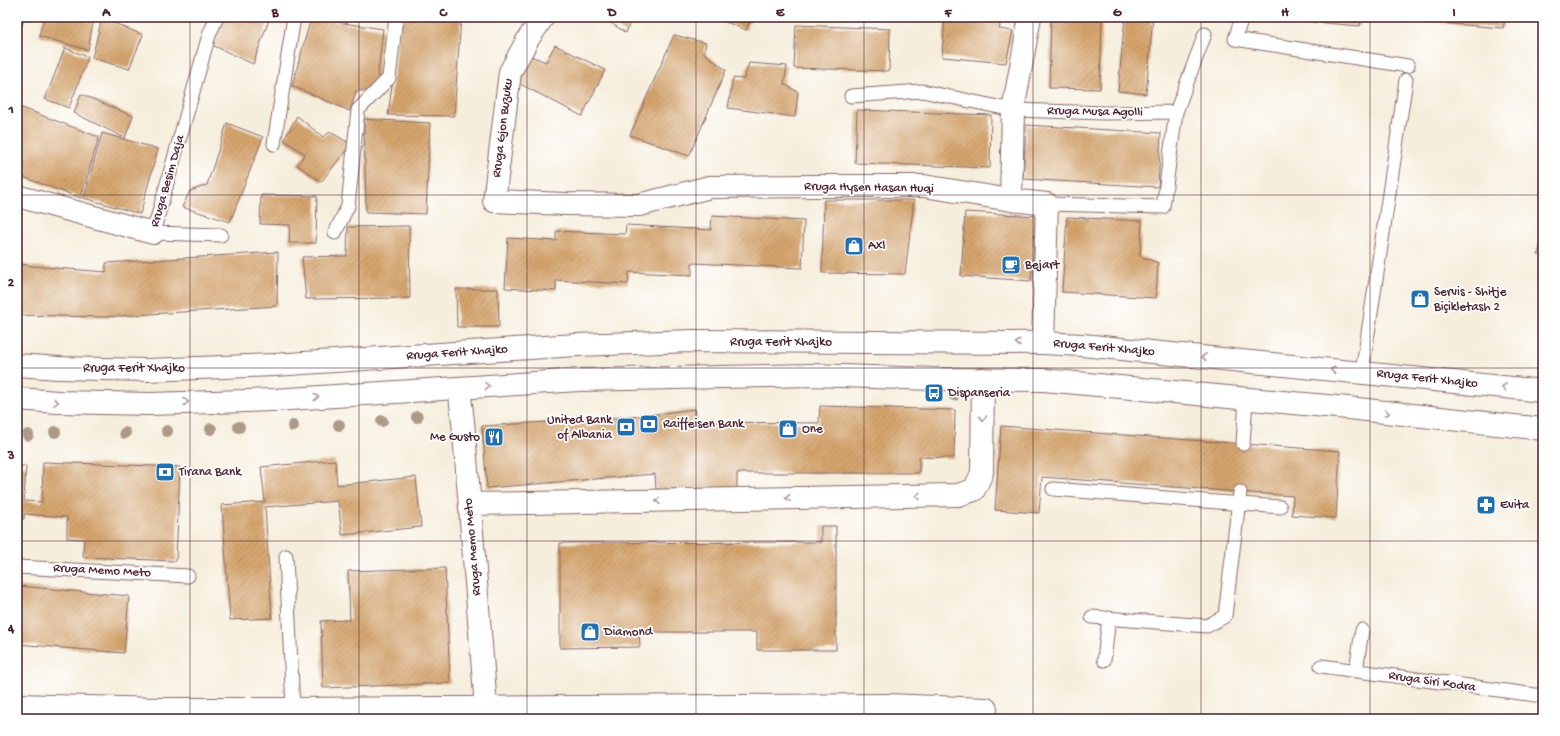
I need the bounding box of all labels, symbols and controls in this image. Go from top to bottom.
text: A [101,6,111,21]
text: B [271,6,280,21]
text: C [438,6,448,21]
text: D [607,6,617,21]
text: E [776,6,785,21]
text: F [944,6,953,21]
text: G [1113,6,1122,21]
text: H [1281,6,1289,21]
text: I [1452,6,1456,21]
street label: Rruga Gjon Buzuku [489,78,517,178]
text: 1 [7,103,14,118]
street label: Rruga Musa Agolli [1047,104,1143,120]
street label: Rruga Besim Daja [148,132,189,229]
street label: Rruga Hysen Hasan Huqi [804,179,934,197]
shop icon: Axl [843,235,865,257]
place label: Axl [868,239,886,254]
cafe icon: Bejart [1000,254,1022,276]
place label: Bejart [1024,258,1061,273]
text: 2 [8,276,15,291]
place label: Servis - Shitje Biçikletash 2 [1433,285,1507,315]
shop icon: Servis - Shitje Biçikletash 2 [1409,288,1431,310]
street label: Rruga Ferit Xhajko [730,335,832,350]
street label: Rruga Ferit Xhajko [1053,336,1156,360]
one-way arrow [1015,339,1021,347]
street label: Rruga Ferit Xhajko [406,342,509,364]
one-way arrow [1201,353,1207,362]
street label: Rruga Ferit Xhajko [83,361,185,376]
one-way arrow [1330,366,1336,375]
street label: Rruga Ferit Xhajko [1376,366,1479,392]
one-way arrow [484,381,490,390]
bus stop icon: Dispanseria [923,382,945,404]
one-way arrow [1501,383,1507,392]
place label: Dispanseria [947,386,1011,401]
one-way arrow [313,392,319,401]
one-way arrow [53,397,59,406]
one-way arrow [183,398,189,407]
one-way arrow [1384,408,1390,417]
place label: United Bank of Albania [547,413,613,443]
bank icon: Raiffeisen Bank [638,413,660,435]
one-way arrow [979,415,987,421]
bank icon: United Bank of Albania [615,416,637,438]
place label: Raiffeisen Bank [663,417,745,432]
shop icon: One [777,418,799,440]
place label: One [802,422,823,437]
restaurant icon: Me Gusto [483,426,505,448]
place label: Me Gusto [430,430,480,445]
text: 3 [7,449,15,464]
bank icon: Tirana Bank [154,461,176,483]
place label: Tirana Bank [178,465,242,480]
one-way arrow [915,492,921,500]
one-way arrow [785,494,791,502]
pharmacy icon: Evita [1475,494,1497,516]
street label: Rruga Memo Meto [461,497,485,596]
one-way arrow [655,497,661,505]
place label: Evita [1500,498,1530,513]
street label: Rruga Memo Meto [53,561,151,581]
shop icon: Diamond [579,621,601,643]
text: 4 [7,622,15,637]
place label: Diamond [603,625,654,640]
street label: Rruga Siri Kodra [1387,668,1477,696]

